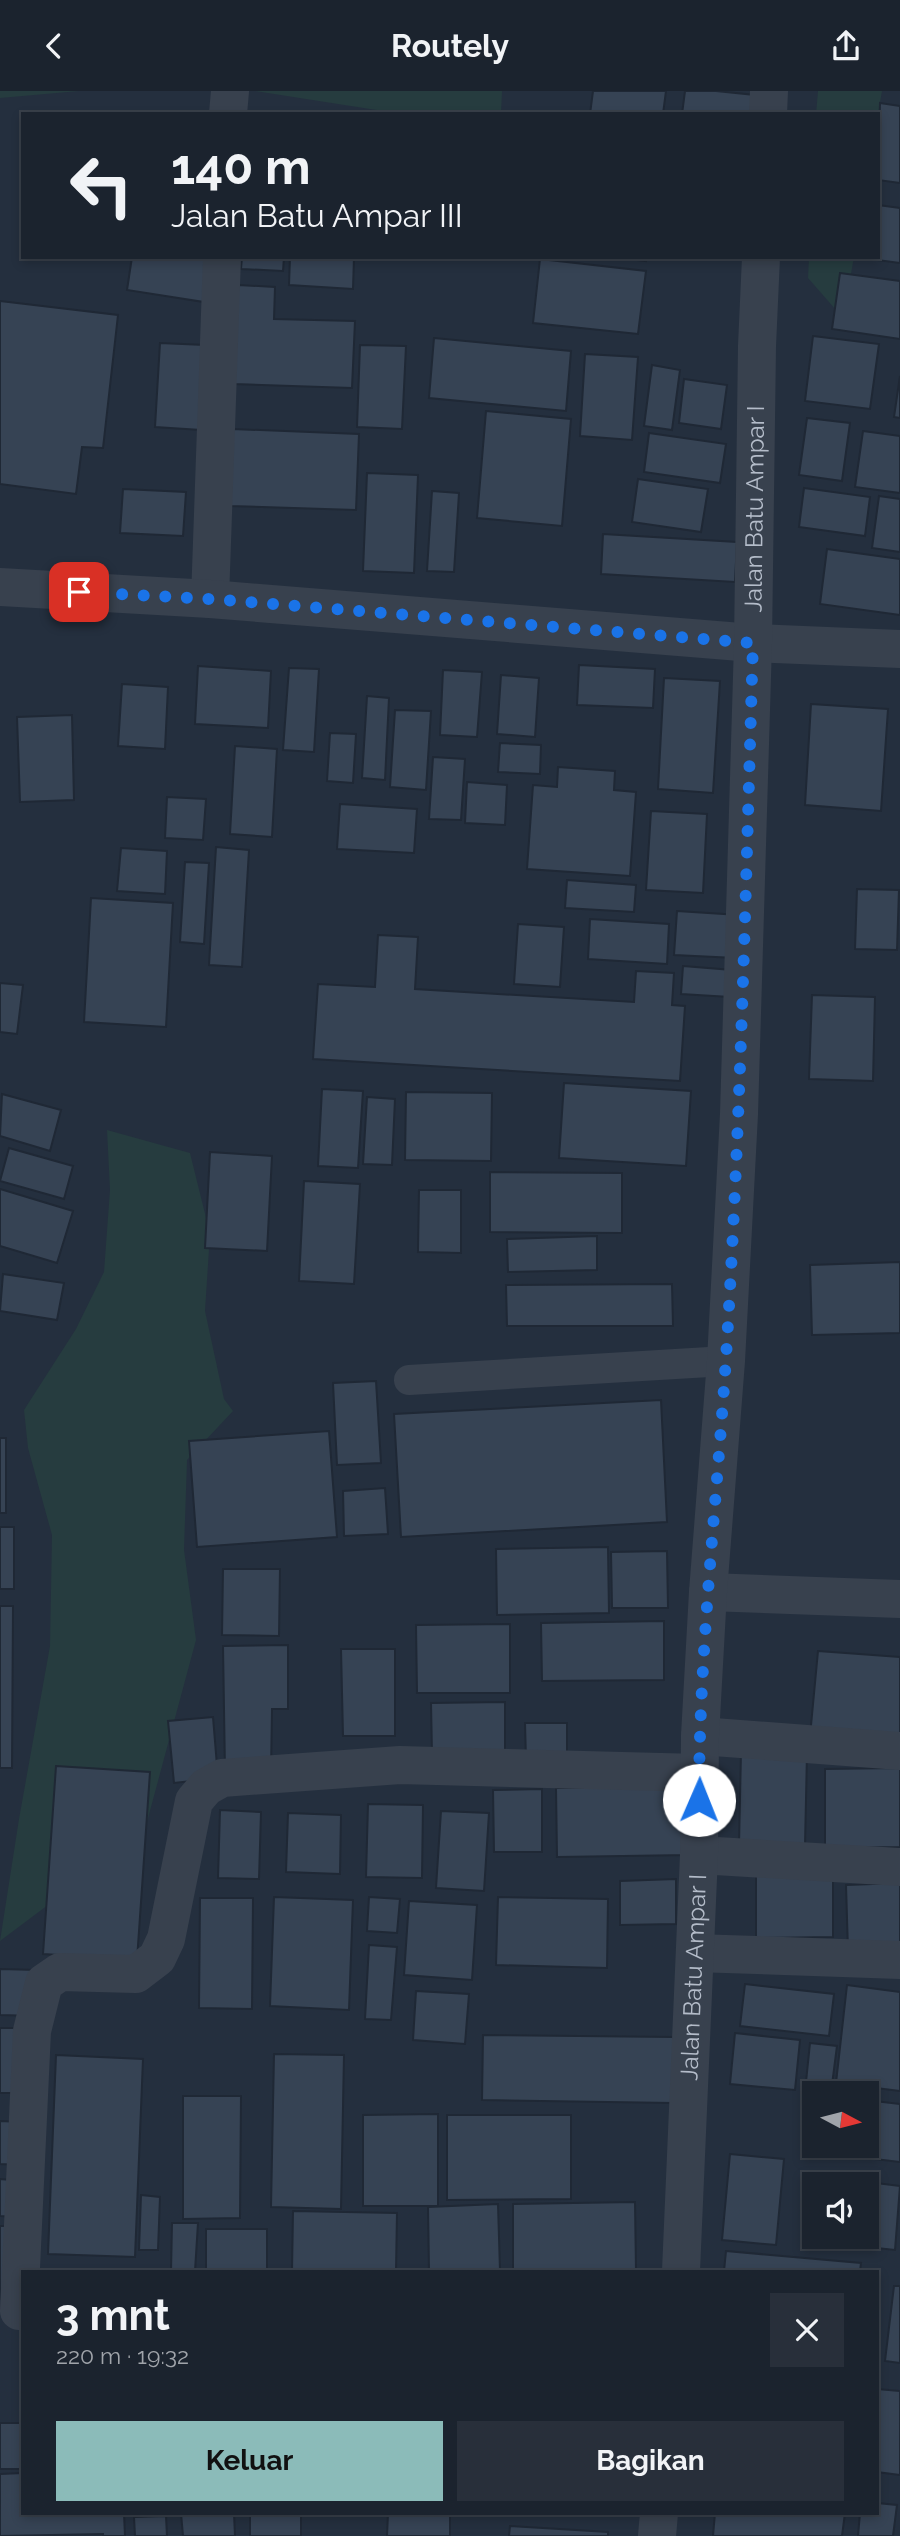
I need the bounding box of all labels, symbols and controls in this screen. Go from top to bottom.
icon: back [35,27,73,65]
text: Routely [391,27,509,64]
icon: share [827,27,865,65]
text: 140 m [171,138,311,195]
icon: left [56,140,147,231]
text: Jalan Batu Ampar III [171,197,463,234]
street label: Jalan Batu Ampar I [738,405,770,613]
pin [49,562,109,622]
icon: arrive [60,573,98,611]
position arrow [662,1763,736,1837]
street label: Jalan Batu Ampar I [674,1873,712,2081]
north arrow [802,2081,878,2158]
map controls [802,2081,879,2249]
button: sound [802,2172,879,2249]
text: 3 mnt [56,2291,170,2340]
button: close [770,2293,844,2367]
text: 220 m · 19:32 [56,2342,189,2369]
button: Keluar [56,2421,443,2501]
button: Bagikan [457,2421,844,2501]

